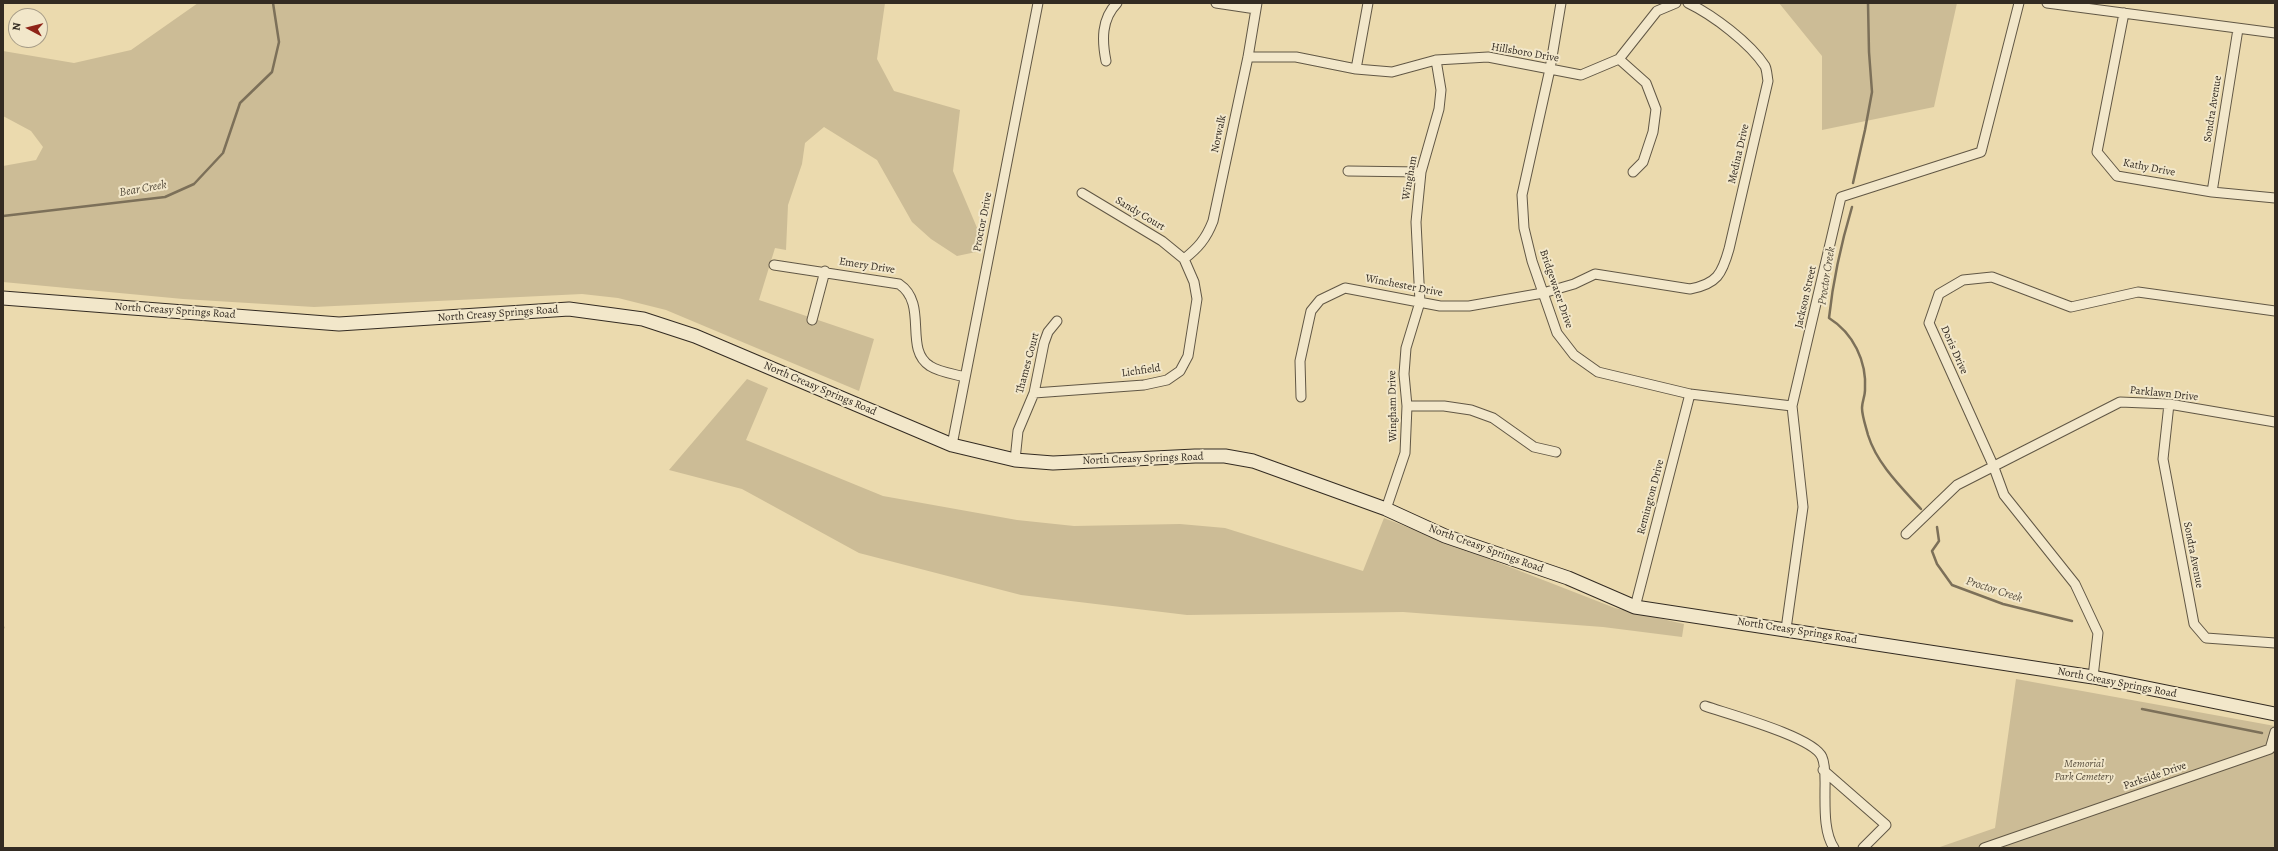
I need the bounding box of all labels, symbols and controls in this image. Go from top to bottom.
north arrow [8,8,48,48]
text: N [9,22,25,31]
street label: Hillsboro Drive [1490,41,1560,65]
street label: Sondra Avenue [2201,75,2225,143]
street label: Norwalk [1209,114,1229,154]
street label: Medina Drive [1726,123,1752,185]
street label: Wingham [1400,155,1420,201]
street label: Kathy Drive [2122,156,2176,180]
water label: Bear Creek [118,178,168,200]
street label: Proctor Drive [971,191,995,253]
street label: Sandy Court [1113,194,1167,234]
water label: Proctor Creek [1815,246,1839,306]
street label: Bridgewater Drive [1536,248,1576,330]
street label: Emery Drive [838,255,896,277]
street label: Jackson Street [1792,264,1820,330]
street label: Winchester Drive [1364,272,1444,300]
street label: North Creasy Springs Road [114,300,236,322]
street label: North Creasy Springs Road [437,303,559,325]
street label: Doris Drive [1937,324,1971,376]
street label: Thames Court [1014,331,1042,395]
street label: North Creasy Springs Road [762,359,878,419]
street label: Lichfield [1121,362,1161,380]
street label: Wingham Drive [1386,370,1400,442]
street label: Parklawn Drive [2129,384,2199,404]
street label: North Creasy Springs Road [1082,450,1204,468]
street label: Remington Drive [1635,458,1667,536]
street label: Sondra Avenue [2180,521,2206,589]
street label: North Creasy Springs Road [1427,522,1545,576]
water label: Proctor Creek [1964,574,2024,606]
street label: North Creasy Springs Road [1736,615,1858,647]
street label: North Creasy Springs Road [2056,665,2178,701]
park label: Memorial Park Cemetery [2054,757,2114,783]
street label: Parkside Drive [2122,759,2188,793]

